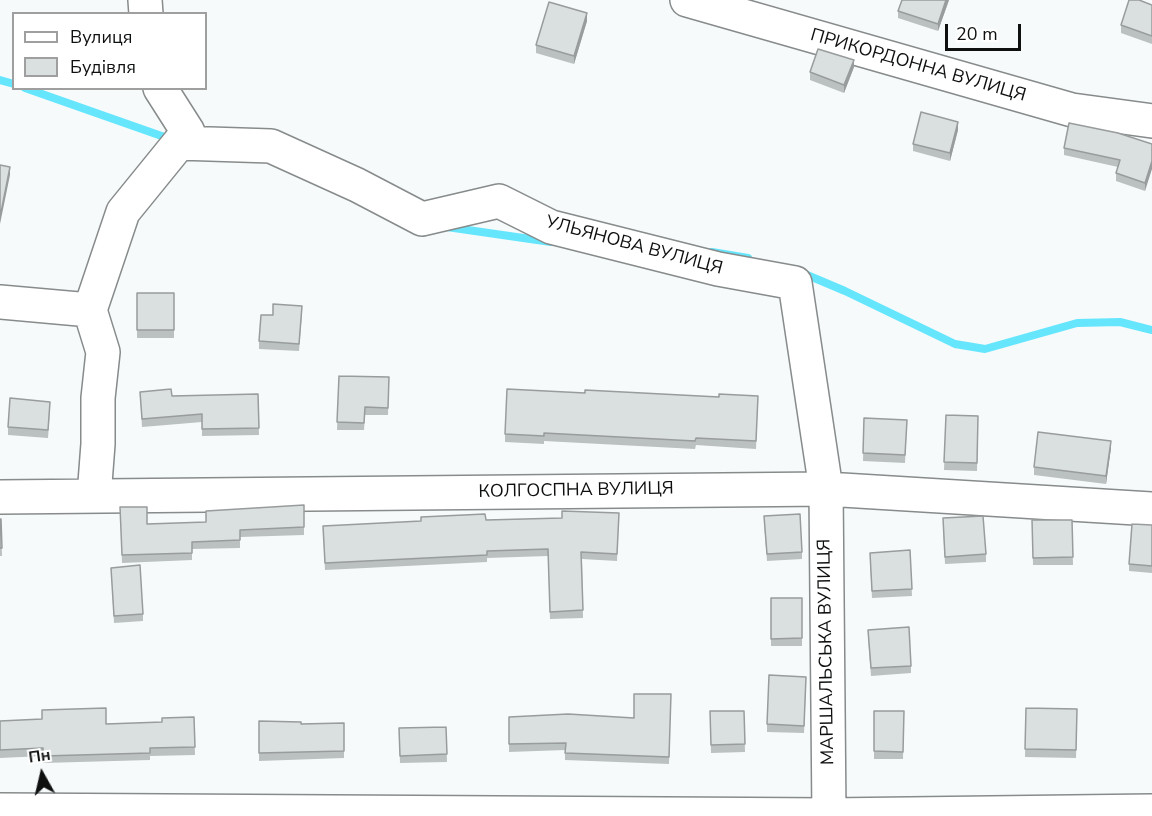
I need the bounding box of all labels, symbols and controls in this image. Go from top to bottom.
legend [12,12,207,90]
scale bar [948,12,1024,50]
text: 20 m [956,22,998,46]
text: Вулиця [70,25,132,49]
street label: ПРИКОРДОННА ВУЛИЦЯ [808,25,1028,107]
text: Будівля [70,55,136,79]
street label: УЛЬЯНОВА ВУЛИЦЯ [543,212,725,280]
street label: КОЛГОСПНА ВУЛИЦЯ [478,478,674,504]
street label: МАРШАЛЬСЬКА ВУЛИЦЯ [814,539,840,765]
north arrow [12,744,72,804]
text: Пн [27,744,52,769]

